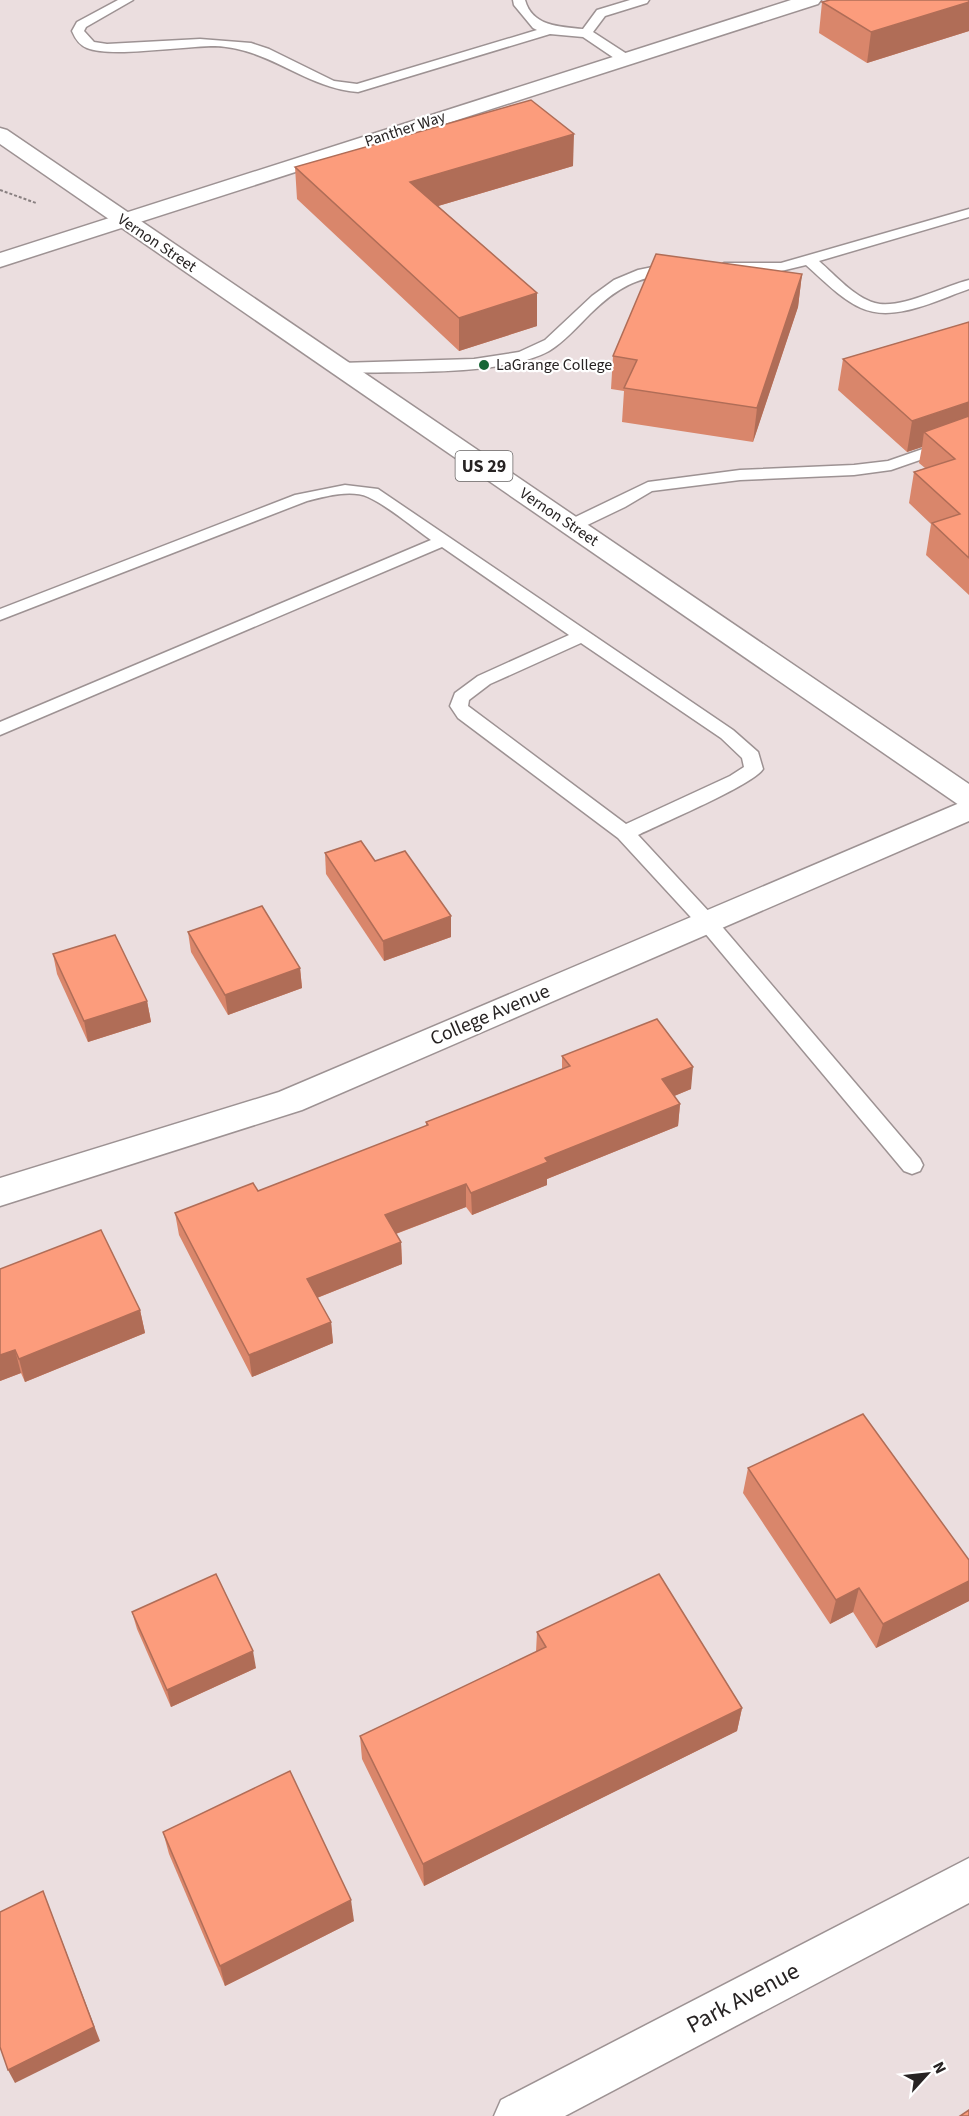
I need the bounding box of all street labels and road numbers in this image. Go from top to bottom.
street label: Panther Way [362,105,449,152]
street label: Vernon Street [113,208,201,278]
road number: US 29 [456,451,512,481]
street label: Vernon Street [515,482,603,552]
street label: College Avenue [426,977,554,1053]
street label: Park Avenue [680,1954,806,2042]

